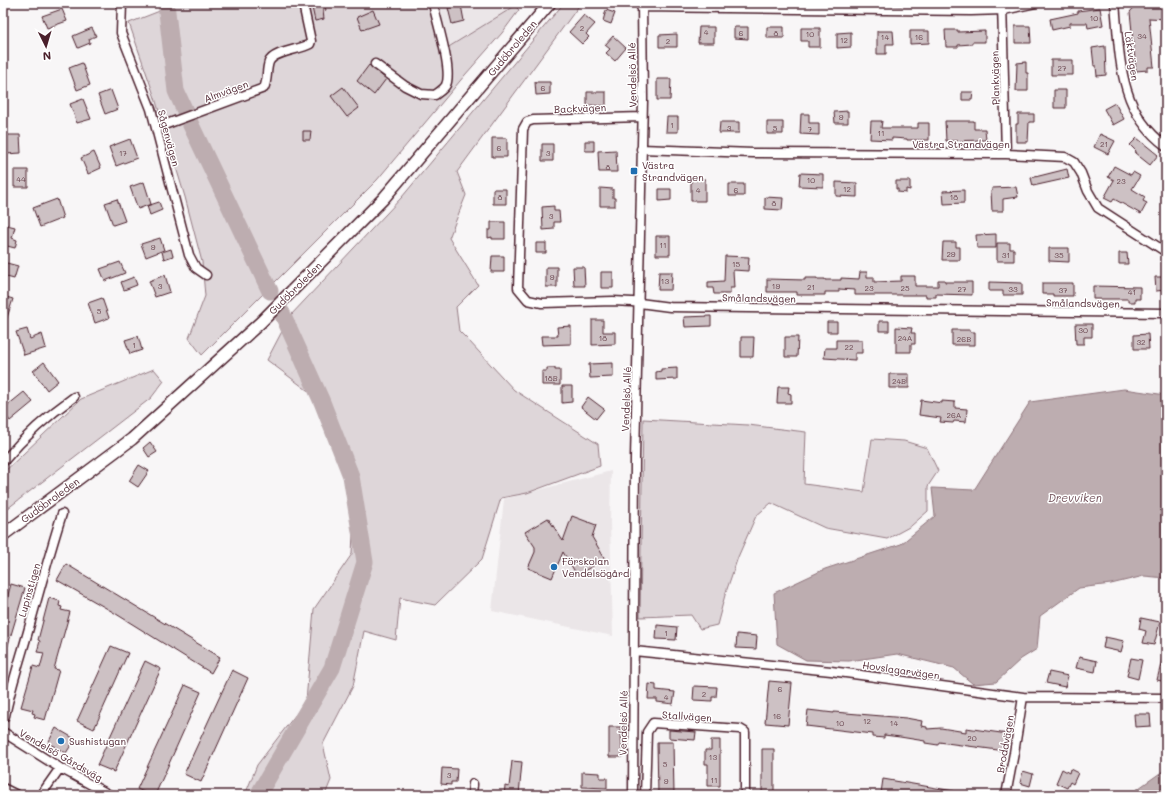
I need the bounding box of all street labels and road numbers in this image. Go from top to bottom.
street label: Gudöbroleden [484,17,540,79]
street label: Läktvägen [1122,30,1142,82]
street label: Vendelsö Allé [624,42,640,108]
street label: Plankvägen [988,51,1002,105]
street label: Almvägen [202,77,250,105]
street label: Backvägen [554,100,606,116]
street label: Sågenvägen [155,108,183,168]
street label: Västra Strandvägen [912,137,1010,151]
street label: Gudöbroleden [266,259,324,317]
street label: Smålandsvägen [722,290,796,306]
street label: Smålandsvägen [1046,295,1120,311]
street label: Vendelsö Allé [618,366,634,432]
street label: Gudöbroleden [18,474,82,526]
street label: Lupinstigen [15,561,43,619]
street label: Hovslagarvägen [862,658,940,682]
street label: Vendelsö Allé [615,690,631,756]
street label: Stallvägen [662,707,712,725]
street label: Broddvägen [993,714,1017,774]
street label: Vendelsö Gårdsväg [17,725,105,785]

